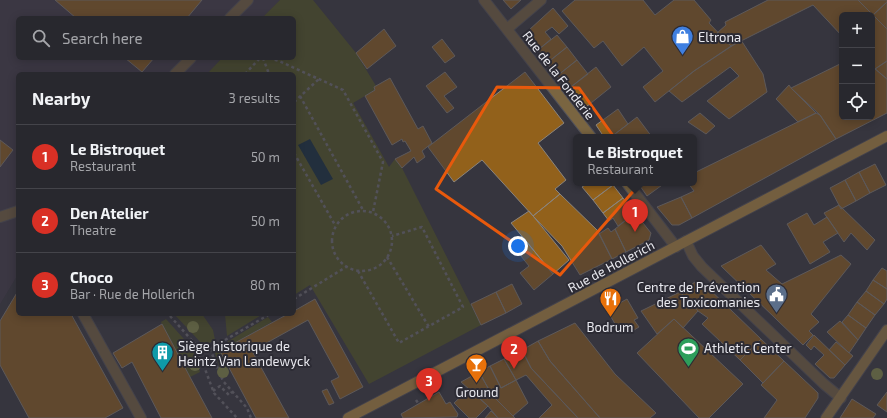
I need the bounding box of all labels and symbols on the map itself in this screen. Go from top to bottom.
shop icon: Eltrona [670,24,696,57]
street label: Rue de la Fonderie [519,27,599,123]
place label: Eltrona [698,29,741,45]
pin: 1 [622,199,648,232]
your location [508,236,528,256]
street label: Rue de Hollerich [565,236,657,296]
place label: Centre de Prévention des Toxicomanies [637,279,760,310]
public building icon: Centre de Prévention des Toxicomanies [763,281,789,314]
restaurant icon: Bodrum [597,286,623,319]
place label: Bodrum [587,319,633,335]
sports icon: Athletic Center [676,335,702,368]
pin: 2 [501,336,527,369]
place label: Siège historique de Heintz Van Landewyck [178,338,310,369]
building icon: Siège historique de Heintz Van Landewyck [150,340,176,373]
place label: Athletic Center [704,340,792,356]
bar icon: Ground [464,351,490,384]
pin: 3 [416,368,442,401]
place label: Ground [455,384,499,400]

